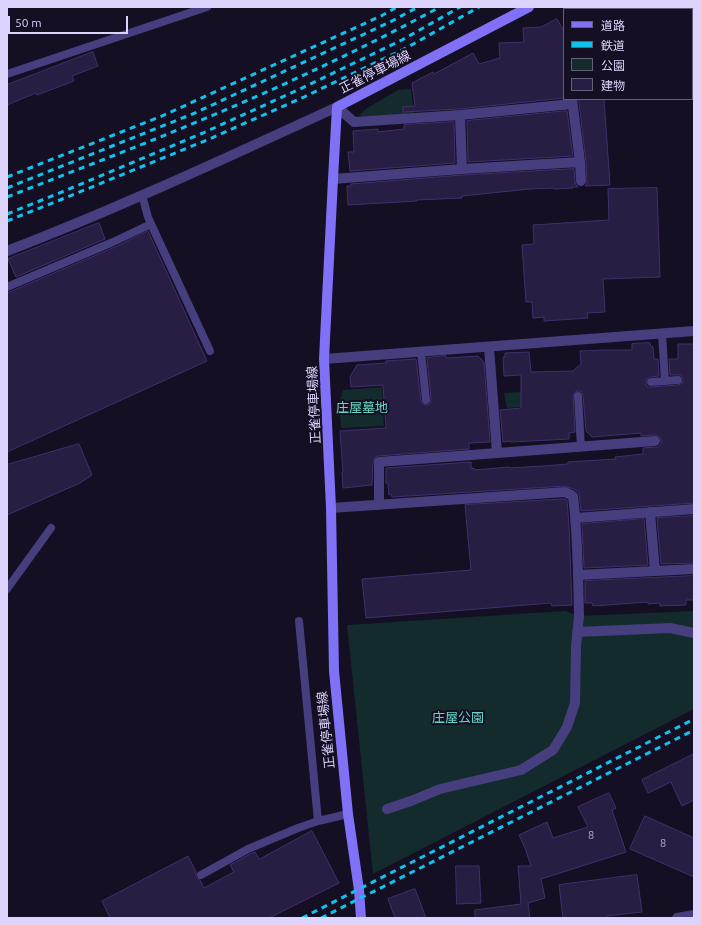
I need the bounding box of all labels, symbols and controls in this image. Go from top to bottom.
scale bar [10,8,130,34]
legend [563,8,693,100]
text: 50 m [15,16,42,29]
text: 道路 [601,19,625,32]
text: 鉄道 [601,39,625,52]
street label: 正雀停車場線 [337,47,413,97]
text: 公園 [601,59,625,72]
text: 建物 [601,79,625,92]
street label: 正雀停車場線 [304,366,324,444]
park label: 庄屋墓地 [336,400,388,416]
street label: 正雀停車場線 [314,690,338,770]
park label: 庄屋公園 [432,710,484,726]
house number: 8 [588,828,594,842]
house number: 8 [660,836,666,850]

